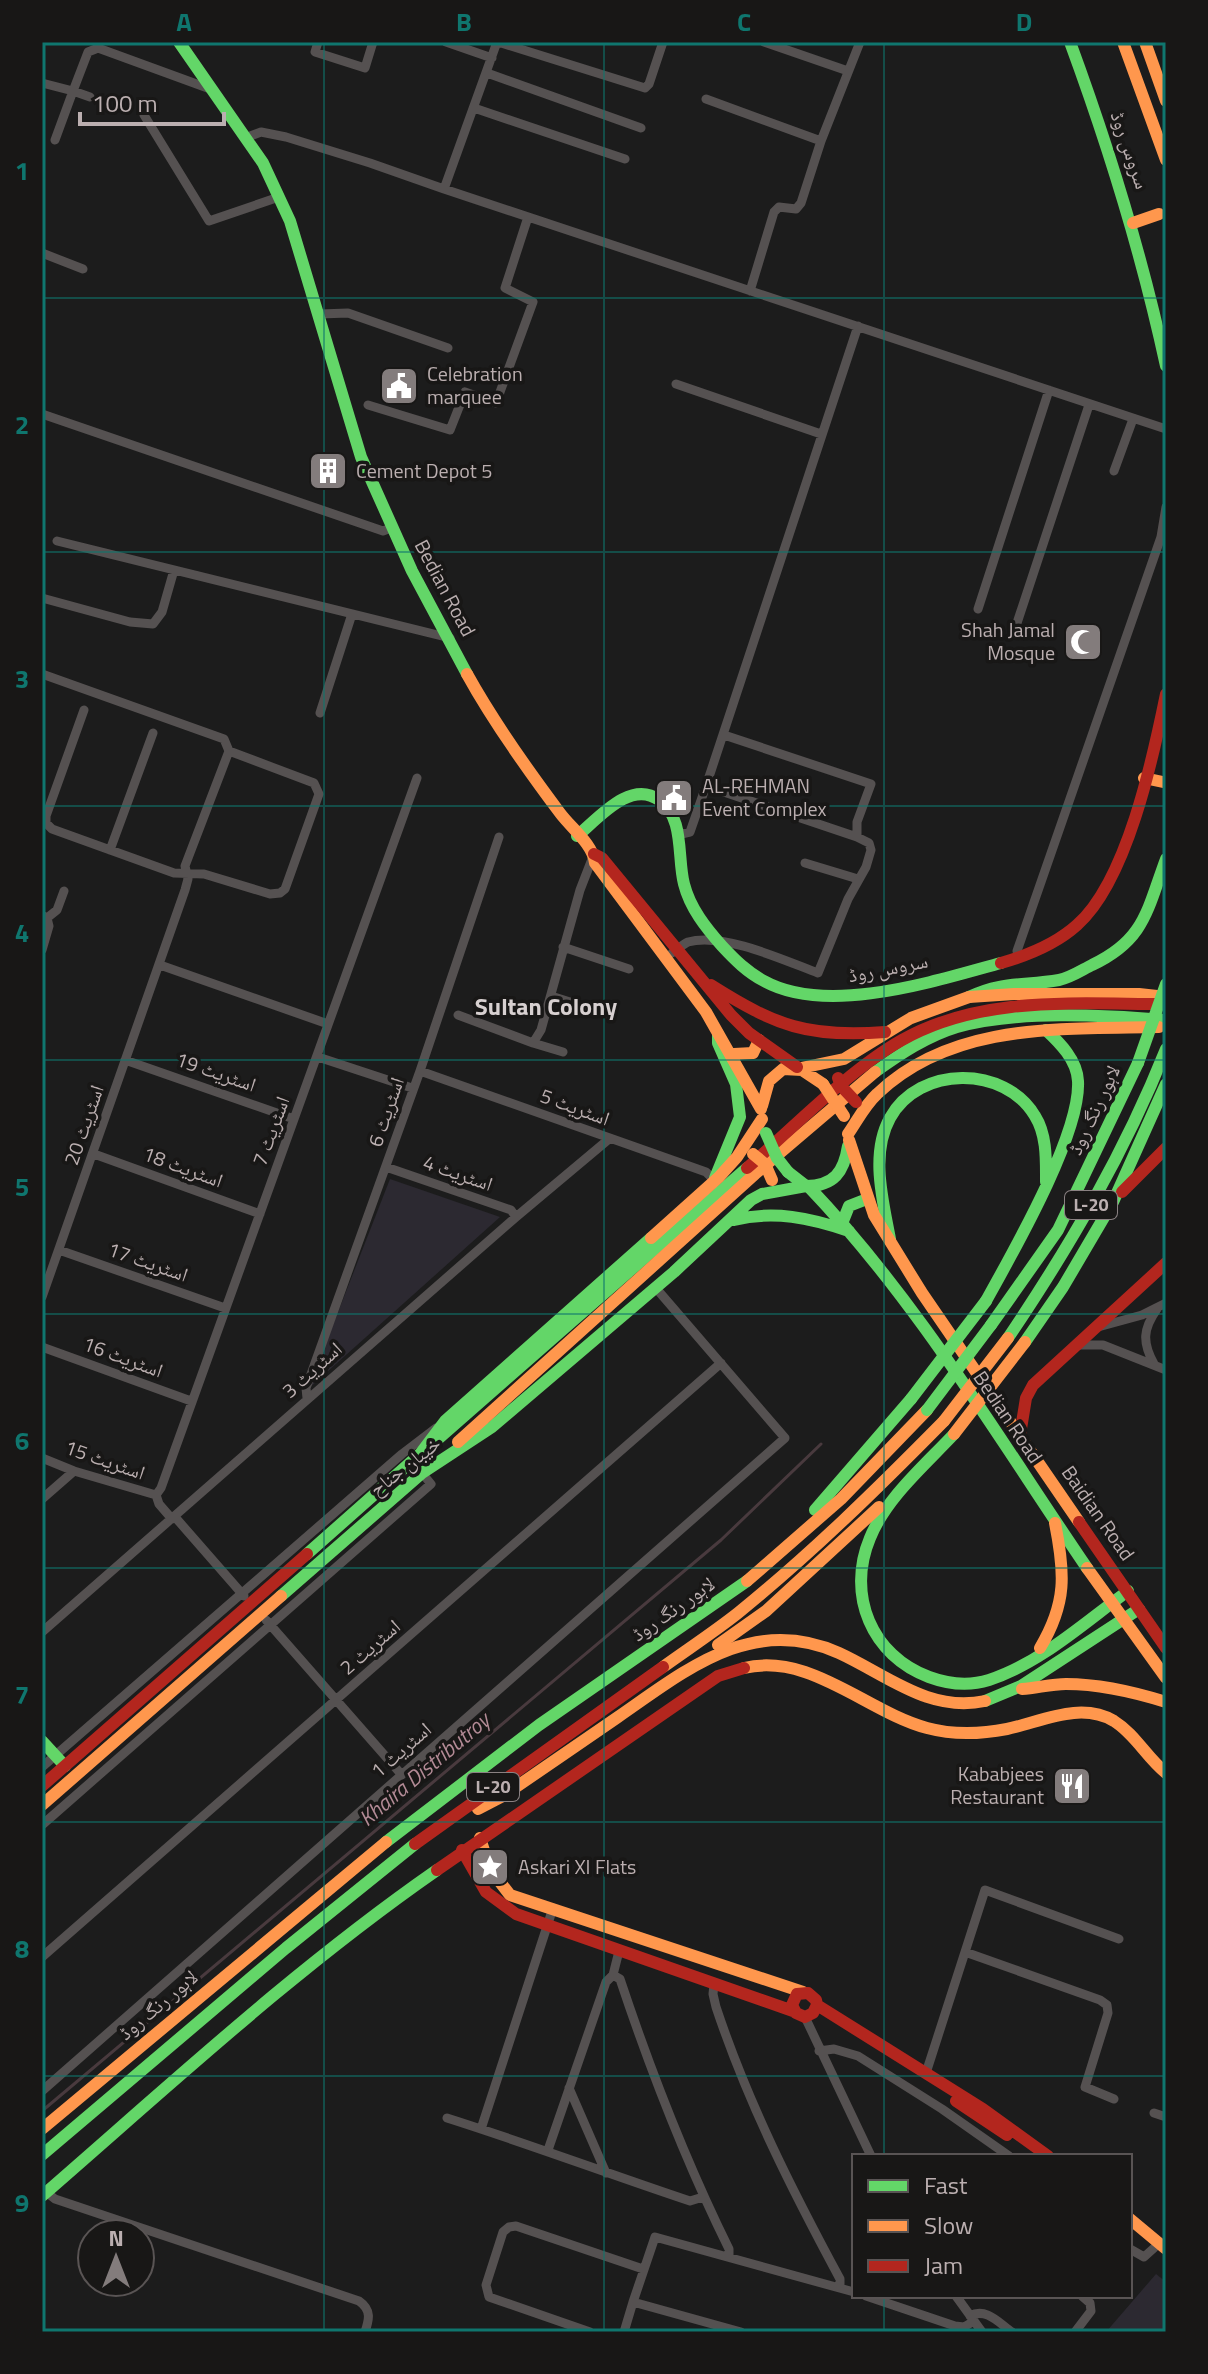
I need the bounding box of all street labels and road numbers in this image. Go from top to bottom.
street label: سروس روڈ [1103,107,1158,193]
street label: Bedian Road [407,534,484,642]
street label: سروس روڈ [845,945,930,990]
street label: اسٹریٹ 19 [172,1043,261,1100]
street label: لاہور رنگ روڈ [1059,1060,1128,1160]
street label: اسٹریٹ 6 [359,1073,412,1151]
street label: اسٹریٹ 20 [55,1080,112,1169]
street label: اسٹریٹ 5 [536,1080,614,1133]
street label: اسٹریٹ 7 [244,1092,297,1170]
street label: اسٹریٹ 18 [139,1138,228,1195]
street label: اسٹریٹ 4 [419,1146,497,1199]
road number: L-20 [1065,1191,1117,1219]
street label: اسٹریٹ 17 [104,1233,193,1290]
street label: اسٹریٹ 16 [79,1328,168,1385]
street label: اسٹریٹ 3 [275,1334,349,1405]
street label: Bedian Road [966,1364,1051,1469]
street label: خیبان جناح [362,1428,447,1503]
street label: اسٹریٹ 15 [61,1431,150,1488]
street label: Baidian Road [1054,1459,1143,1567]
street label: لاہور رنگ روڈ [625,1568,721,1649]
street label: اسٹریٹ 2 [332,1611,407,1682]
street label: اسٹریٹ 1 [363,1714,438,1785]
road number: L-20 [467,1773,519,1801]
street label: لاہور رنگ روڈ [111,1962,204,2047]

